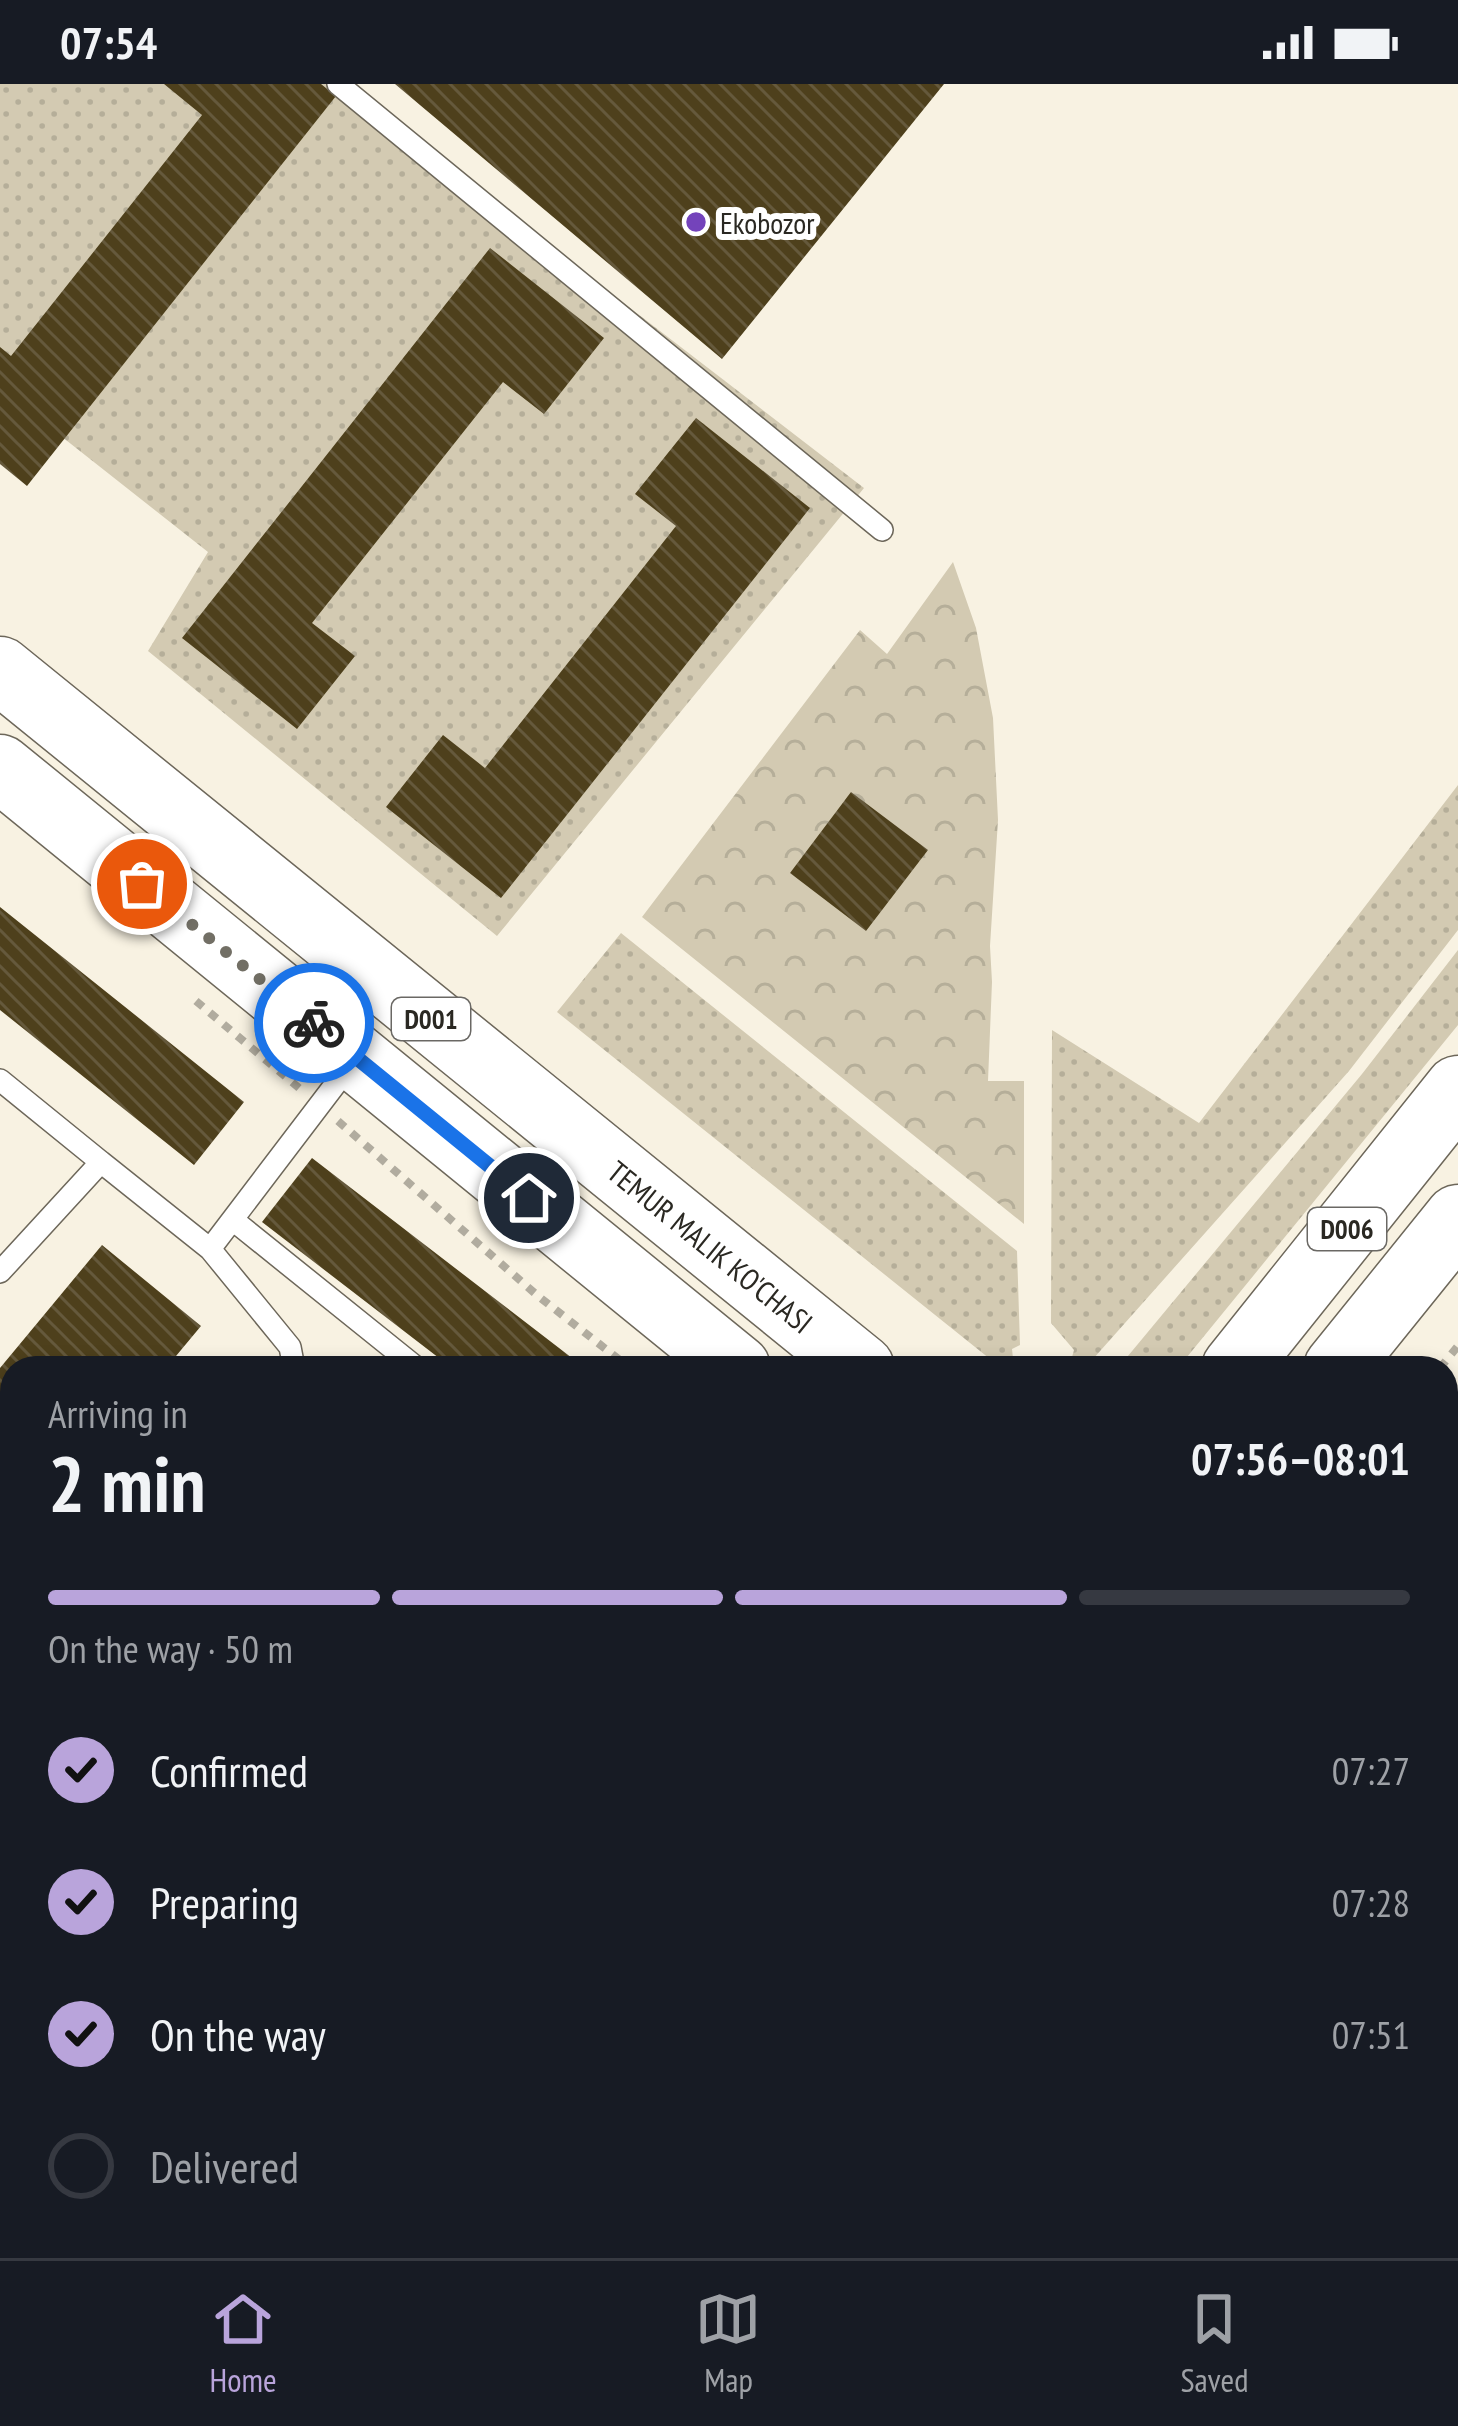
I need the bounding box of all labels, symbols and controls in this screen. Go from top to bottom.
text: 07:54 [60,13,157,71]
place label: Ekobozor [720,203,815,242]
marker: Ekobozor [683,209,709,235]
pin [91,833,193,935]
icon: bag [109,851,175,917]
courier [254,963,374,1083]
icon: bike [281,990,347,1056]
road number: D001 [392,998,470,1040]
pin [478,1147,580,1249]
street label: TEMUR MALIK KO'CHASI [600,1151,821,1341]
icon: home [496,1165,562,1231]
road number: D006 [1308,1208,1386,1250]
text: Arriving in [48,1388,188,1439]
text: 07:56–08:01 [1191,1429,1410,1487]
text: 2 min [48,1433,206,1534]
text: On the way · 50 m [48,1623,293,1674]
icon: check [48,1737,114,1803]
text: Confirmed [150,1741,308,1799]
text: 07:27 [1332,1745,1410,1796]
icon: check [48,1869,114,1935]
text: Preparing [150,1873,299,1931]
text: 07:28 [1332,1877,1410,1928]
icon: check [48,2001,114,2067]
text: On the way [150,2005,326,2063]
text: 07:51 [1332,2009,1410,2060]
text: Delivered [150,2137,299,2195]
tab: Home [209,2286,277,2401]
tab: Map [695,2286,761,2401]
tab: Saved [1180,2286,1248,2401]

